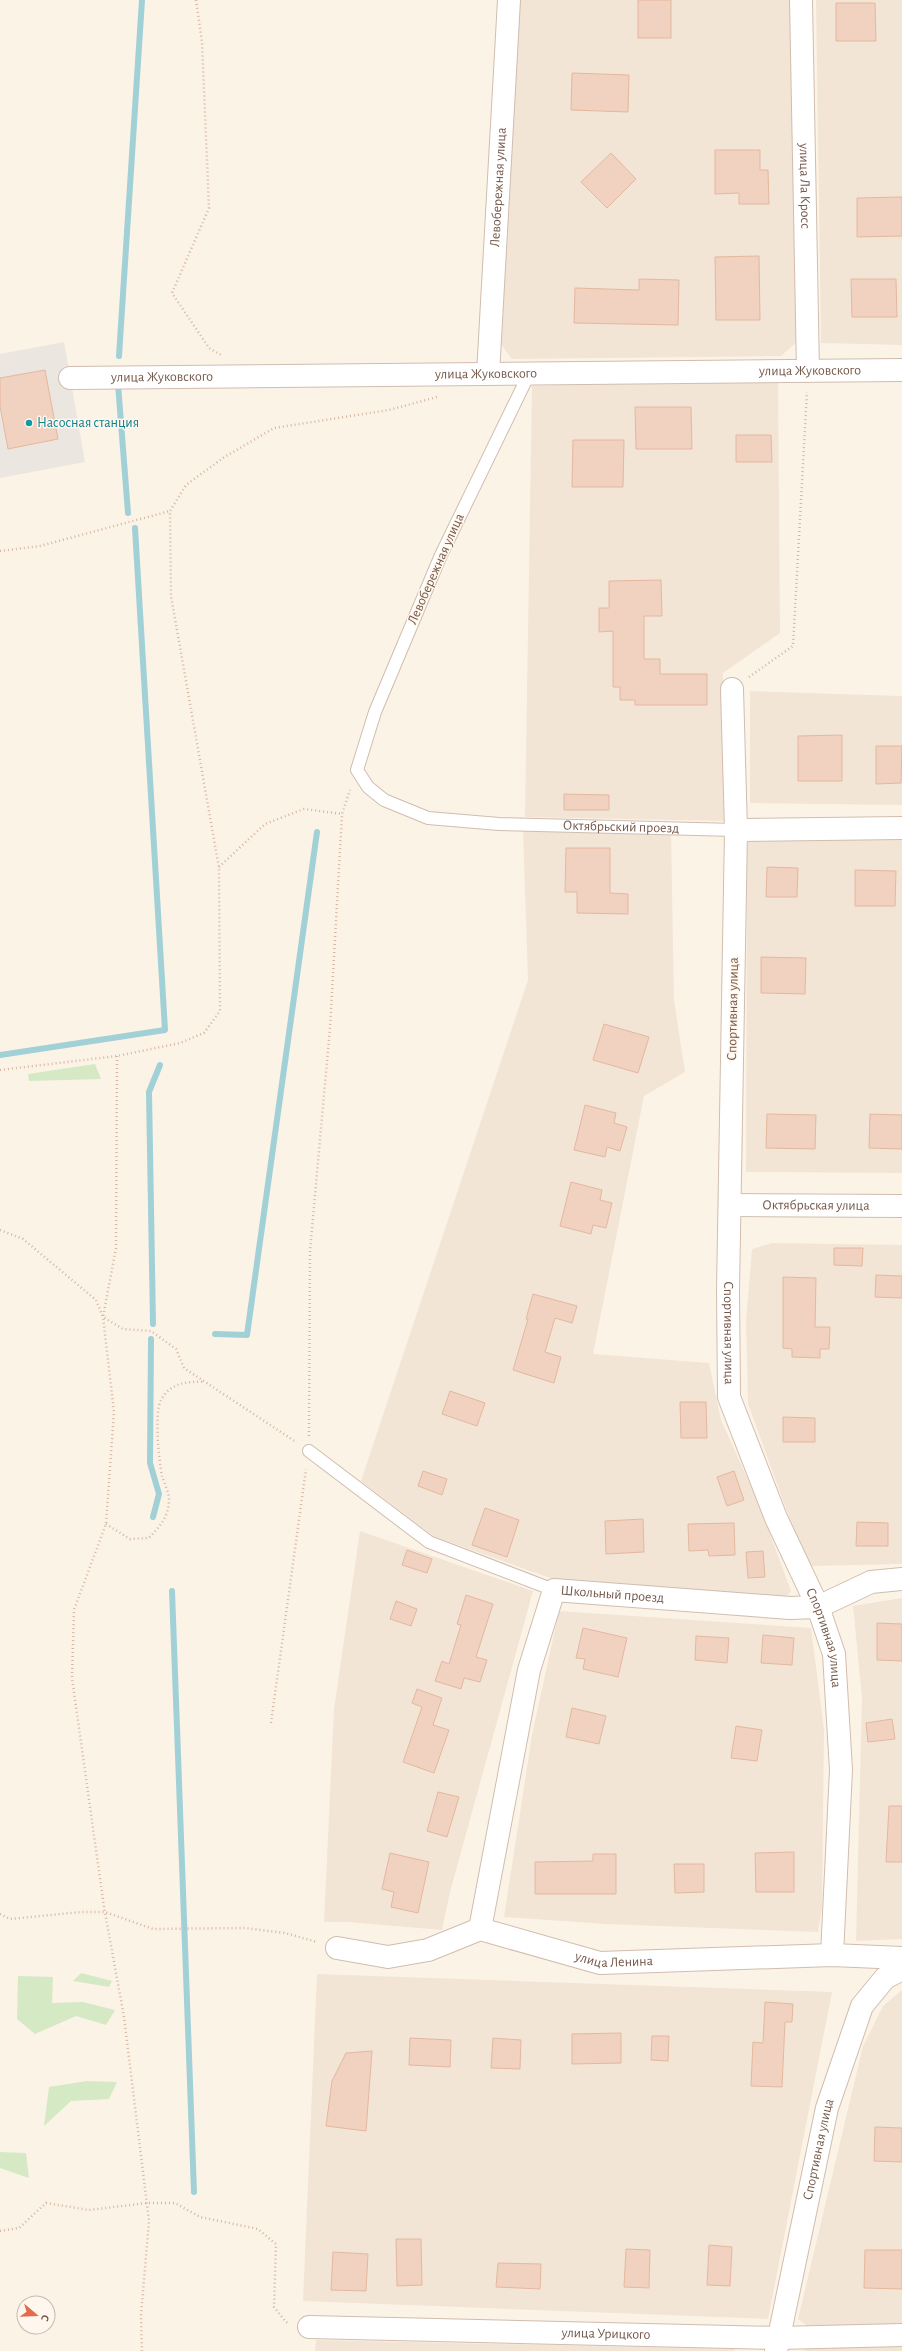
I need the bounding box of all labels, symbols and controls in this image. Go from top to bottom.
street label: Левобережная улица [488,127,509,247]
street label: улица Ла Кросс [797,142,812,229]
street label: улица Жуковского [758,363,861,378]
street label: улица Жуковского [434,367,537,381]
street label: улица Жуковского [110,370,213,385]
place label: Насосная станция [37,416,139,430]
marker: Насосная станция [24,418,34,428]
street label: Левобережная улица [405,511,467,627]
street label: Октябрьский проезд [563,819,679,836]
street label: Спортивная улица [725,957,741,1061]
street label: Октябрьская улица [762,1198,870,1213]
street label: Спортивная улица [721,1281,736,1385]
street label: Школьный проезд [560,1584,665,1605]
street label: Спортивная улица [803,1586,843,1689]
street label: улица Ленина [573,1949,654,1970]
street label: Спортивная улица [801,2096,837,2201]
north arrow [16,2295,56,2335]
text: С [39,2313,51,2323]
street label: улица Урицкого [560,2326,651,2342]

